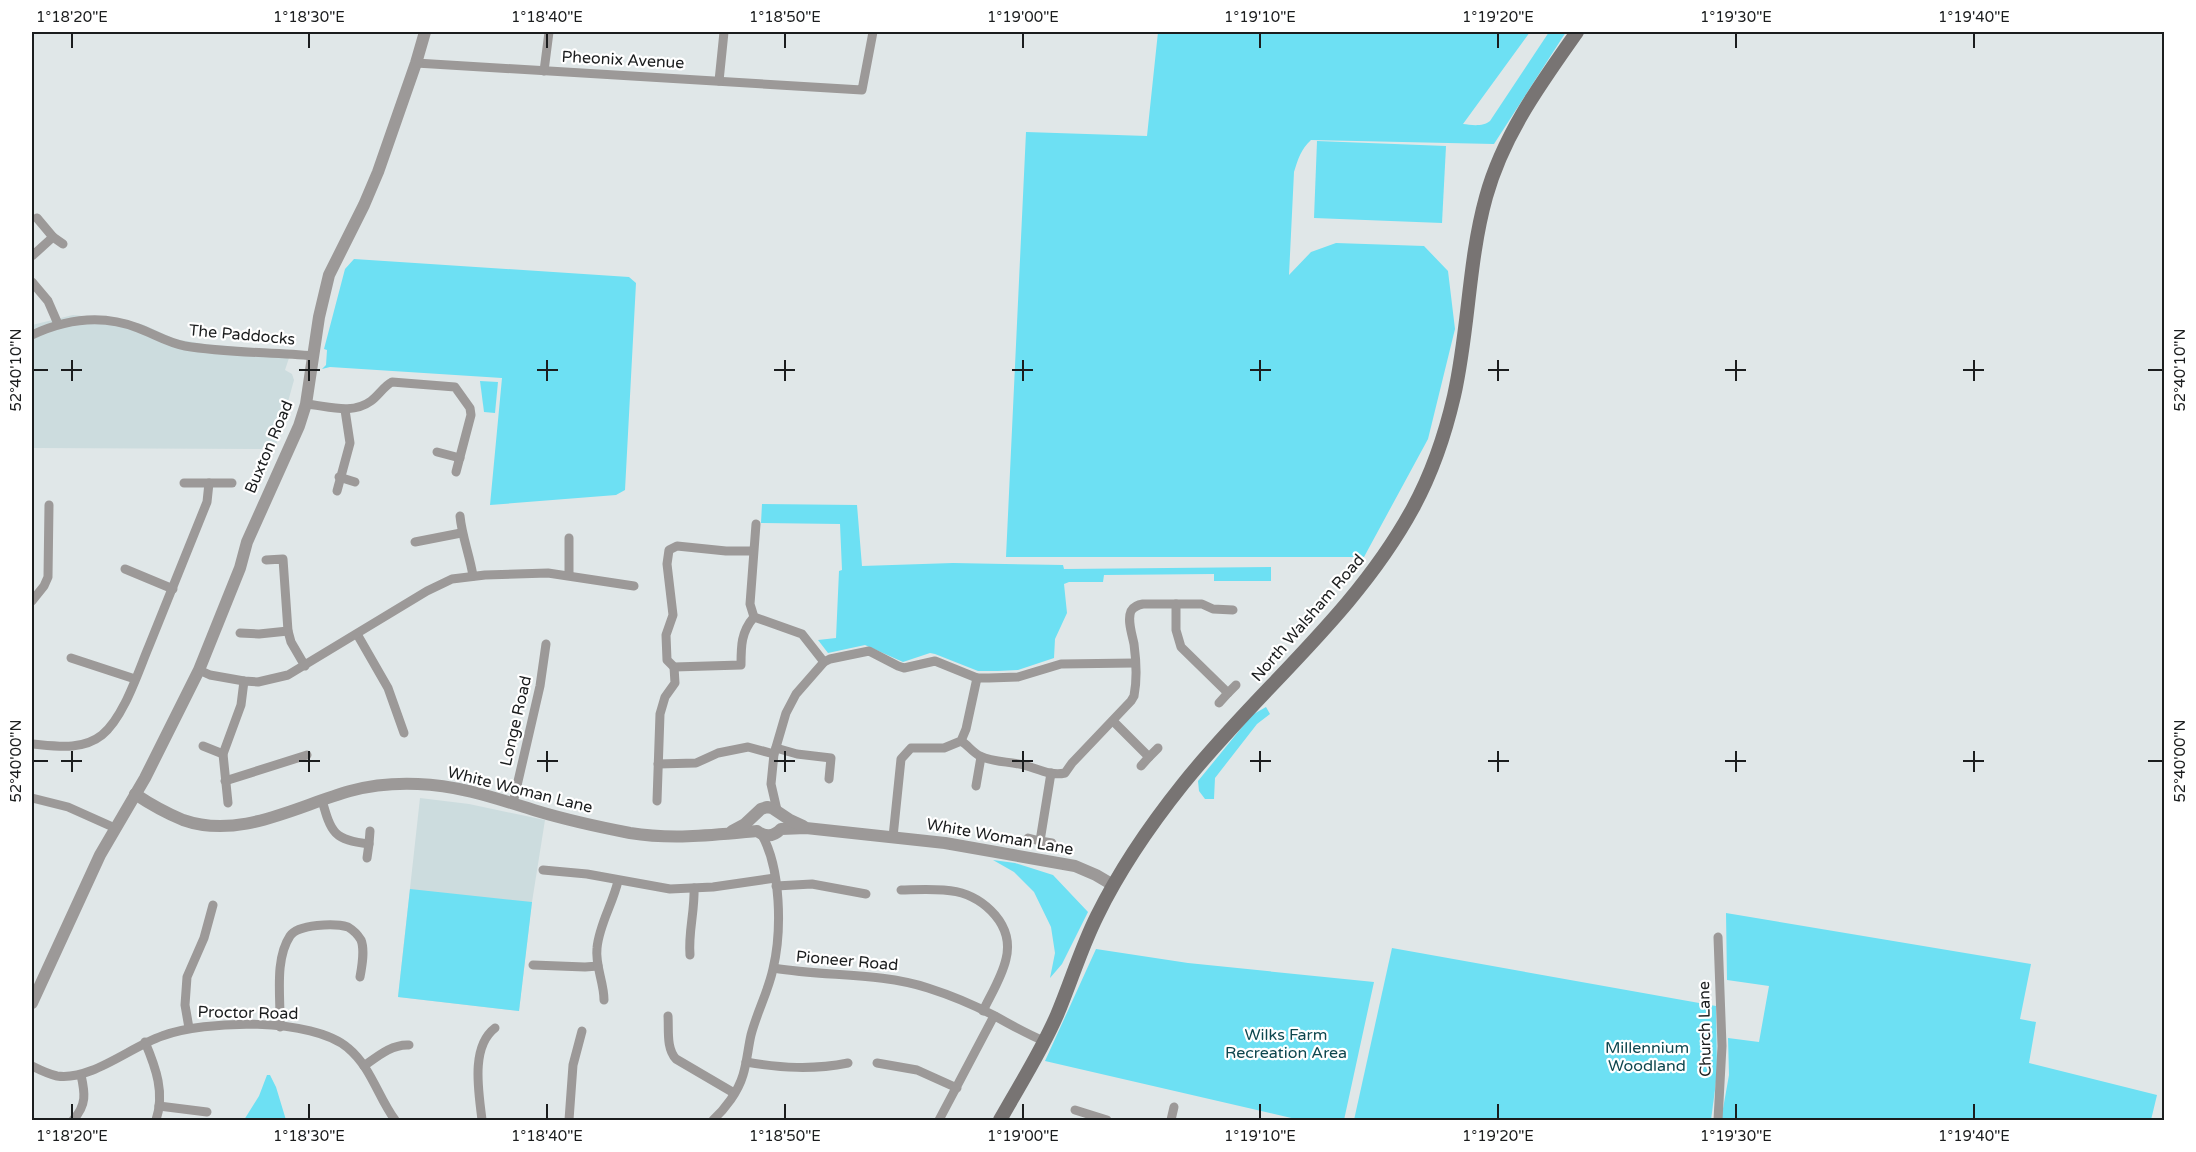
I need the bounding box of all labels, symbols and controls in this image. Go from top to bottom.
text: 1°18'20"E [36,8,108,26]
text: 1°18'30"E [273,8,345,26]
text: 1°18'40"E [511,8,583,26]
text: 1°18'50"E [749,8,821,26]
text: 1°19'00"E [987,8,1059,26]
text: 1°19'10"E [1224,8,1296,26]
text: 1°19'20"E [1462,8,1534,26]
text: 1°19'30"E [1700,8,1772,26]
text: 1°19'40"E [1938,8,2010,26]
street label: Pheonix Avenue [561,47,685,73]
street label: The Paddocks [188,320,296,350]
text: 52°40'10"N [7,328,25,412]
text: 52°40'10"N [2171,328,2189,412]
street label: Buxton Road [240,398,298,496]
street label: North Walsham Road [1247,550,1369,686]
street label: Longe Road [496,674,536,768]
text: 52°40'00"N [7,719,25,803]
text: 52°40'00"N [2171,719,2189,803]
street label: White Woman Lane [445,762,595,818]
street label: White Woman Lane [925,814,1075,860]
street label: Pioneer Road [795,947,899,975]
street label: Church Lane [1694,981,1716,1077]
street label: Proctor Road [197,1002,299,1024]
park label: Wilks Farm Recreation Area [1225,1025,1347,1063]
park label: Millennium Woodland [1605,1038,1689,1076]
text: 1°18'20"E [36,1127,108,1145]
text: 1°18'30"E [273,1127,345,1145]
text: 1°18'40"E [511,1127,583,1145]
text: 1°18'50"E [749,1127,821,1145]
text: 1°19'00"E [987,1127,1059,1145]
text: 1°19'10"E [1224,1127,1296,1145]
text: 1°19'20"E [1462,1127,1534,1145]
text: 1°19'30"E [1700,1127,1772,1145]
text: 1°19'40"E [1938,1127,2010,1145]

